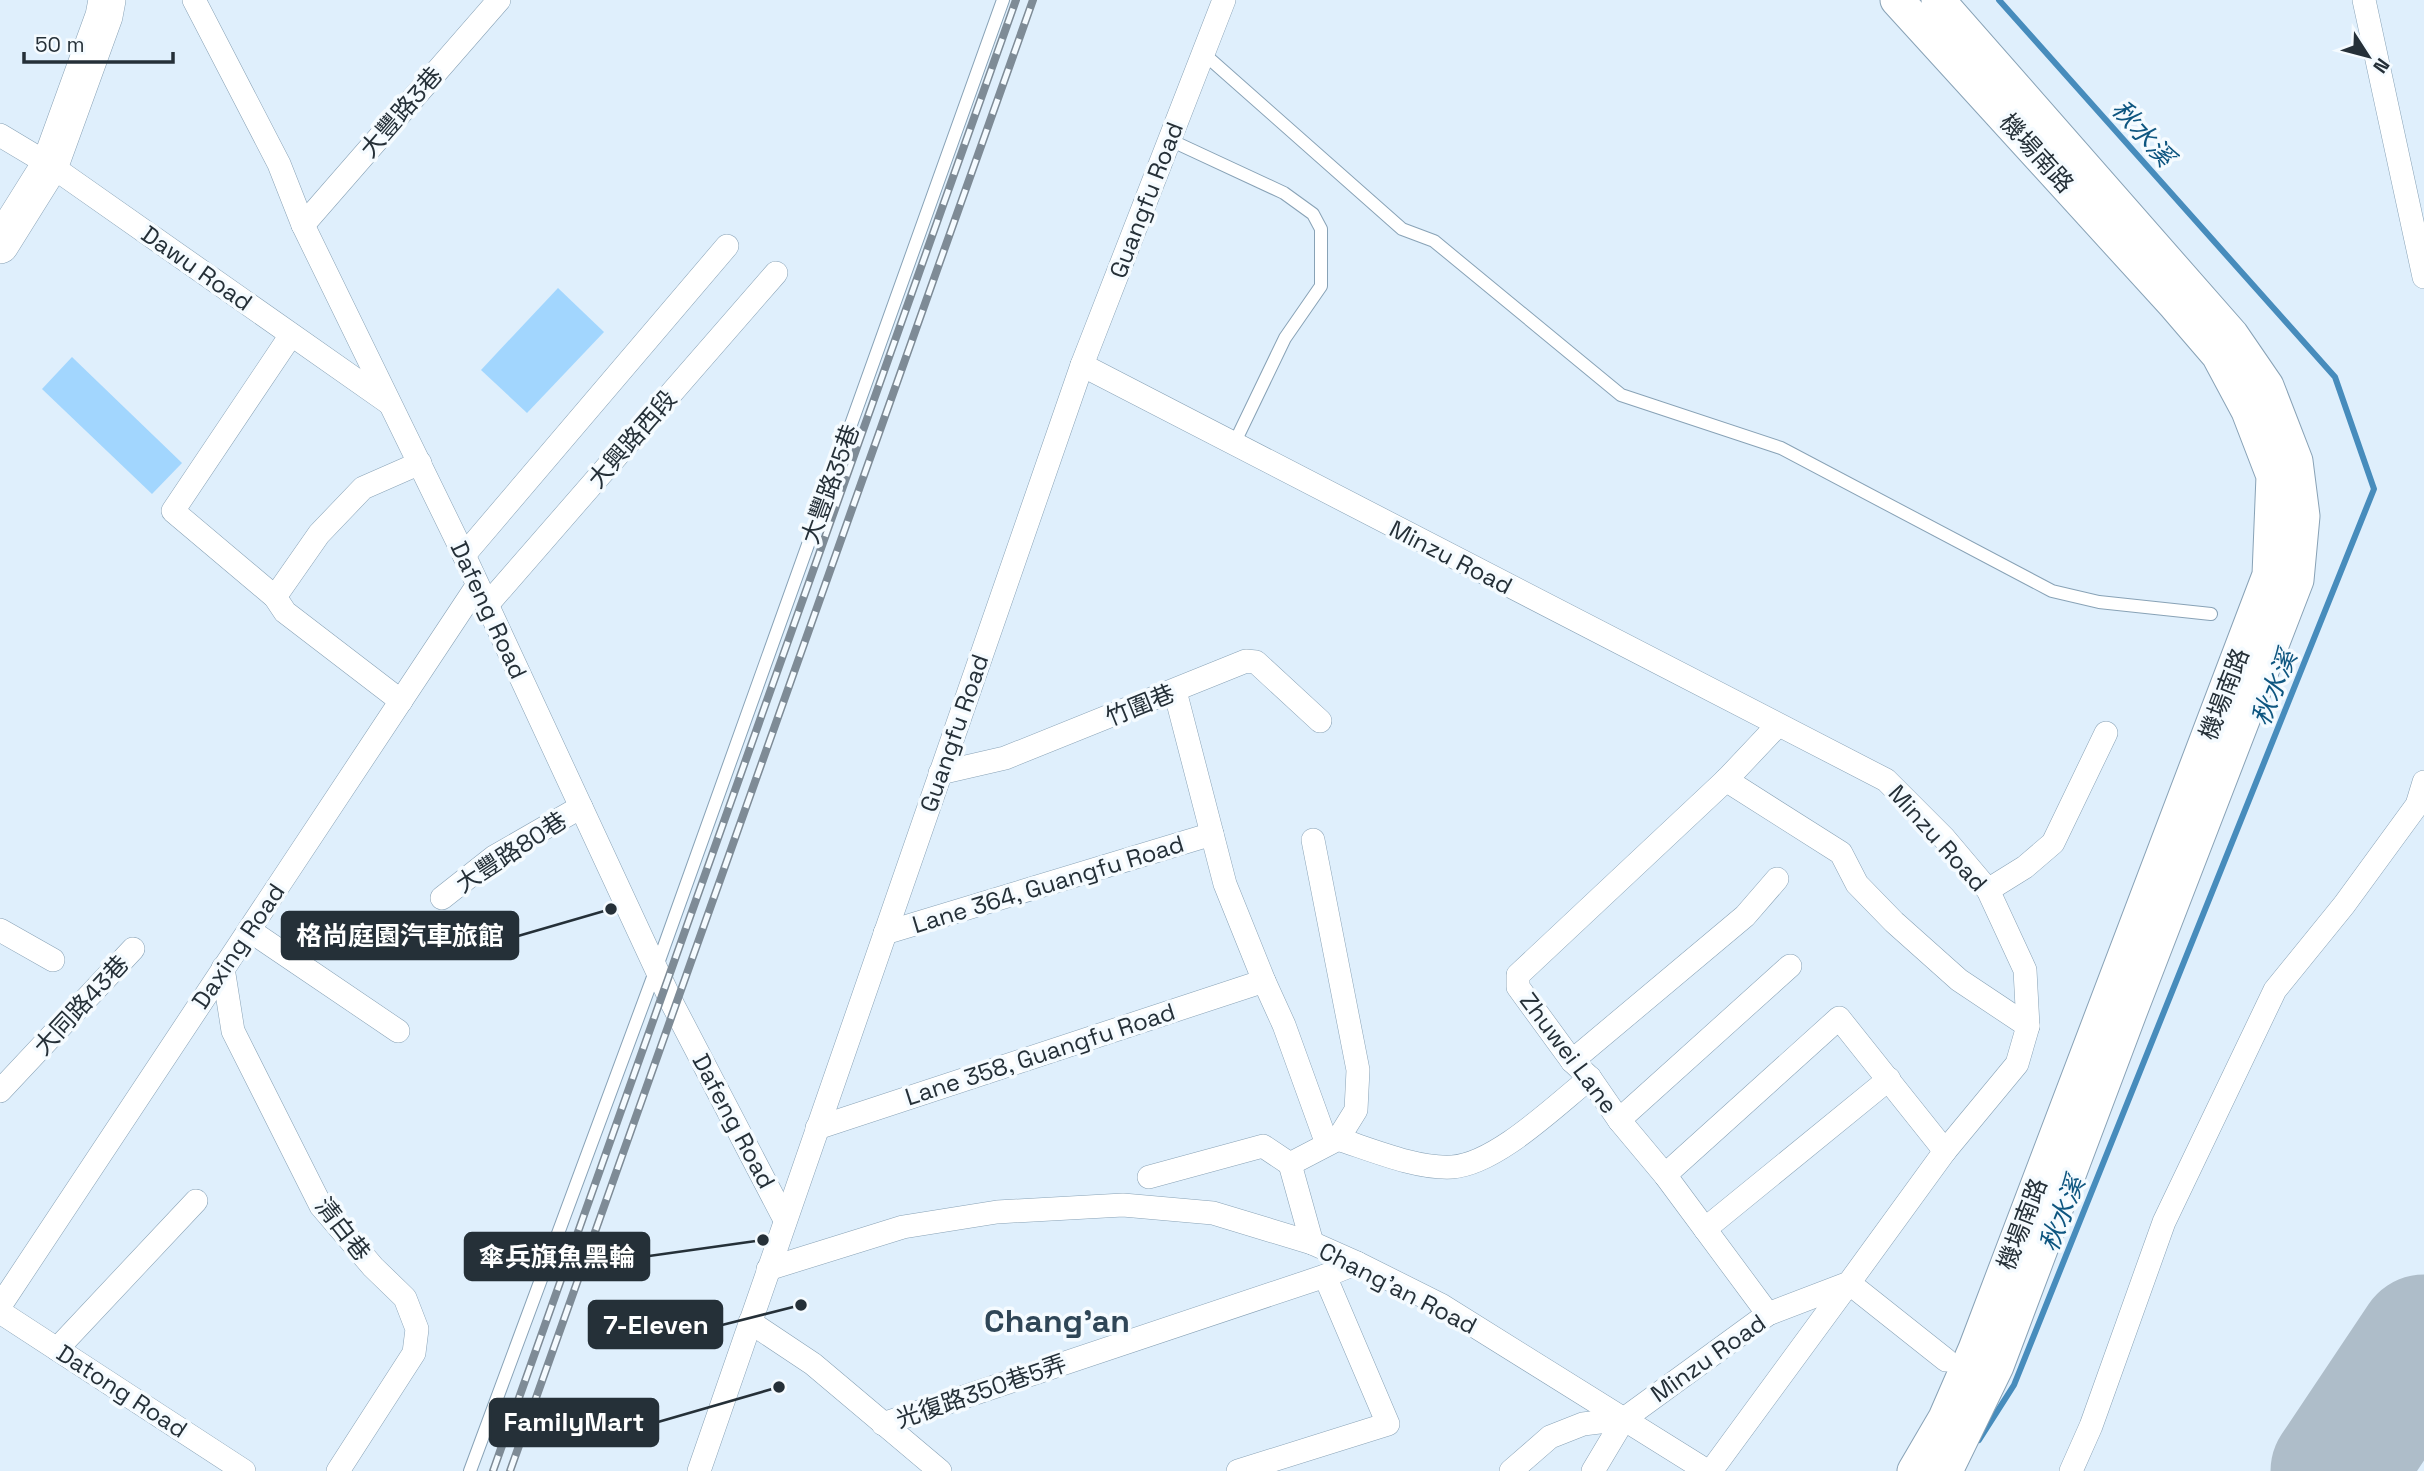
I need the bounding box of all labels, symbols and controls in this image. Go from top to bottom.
scale bar [24,21,173,65]
north arrow [2333,21,2403,91]
text: 50 m [35,31,85,58]
text: N [2367,53,2395,78]
street label: 大豐路3巷 [353,60,449,164]
water label: 秋水溪 [2104,93,2184,176]
street label: 機場南路 [1993,107,2081,199]
street label: Guangfu Road [1102,118,1190,282]
street label: Dawu Road [135,218,259,318]
street label: 大興路西段 [581,384,683,494]
street label: 大豐路35巷 [794,420,866,548]
street label: Minzu Road [1384,513,1518,601]
street label: Dafeng Road [444,536,534,684]
water label: 秋水溪 [2244,642,2306,731]
street label: 機場南路 [2192,644,2256,744]
street label: Guangfu Road [913,650,995,816]
street label: 竹圍巷 [1101,677,1179,733]
street label: Minzu Road [1882,778,1994,898]
street label: 大豐路80巷 [450,805,572,899]
street label: Lane 364, Guangfu Road [908,828,1188,940]
street label: Daxing Road [185,877,291,1015]
callout: 格尚庭園汽車旅館 [282,912,518,959]
text: 格尚庭園汽車旅館 [296,919,504,953]
street label: 大同路43巷 [27,949,135,1061]
street label: Zhuwei Lane [1513,986,1625,1120]
street label: Lane 358, Guangfu Road [901,996,1179,1112]
street label: Dafeng Road [685,1048,783,1194]
water label: 秋水溪 [2032,1168,2094,1257]
street label: 機場南路 [1990,1174,2054,1274]
street label: 清白巷 [309,1191,377,1267]
callout: 傘兵旗魚黑輪 [465,1233,649,1280]
street label: Chang'an Road [1314,1235,1482,1341]
text: 傘兵旗魚黑輪 [479,1240,635,1274]
callout: 7-Eleven [589,1301,722,1348]
district label: Chang'an [984,1301,1130,1341]
street label: Minzu Road [1644,1307,1772,1409]
text: 7-Eleven [603,1308,709,1342]
street label: Datong Road [51,1337,193,1445]
street label: 光復路350巷5弄 [891,1347,1071,1435]
callout: FamilyMart [490,1399,658,1446]
text: FamilyMart [504,1405,644,1439]

